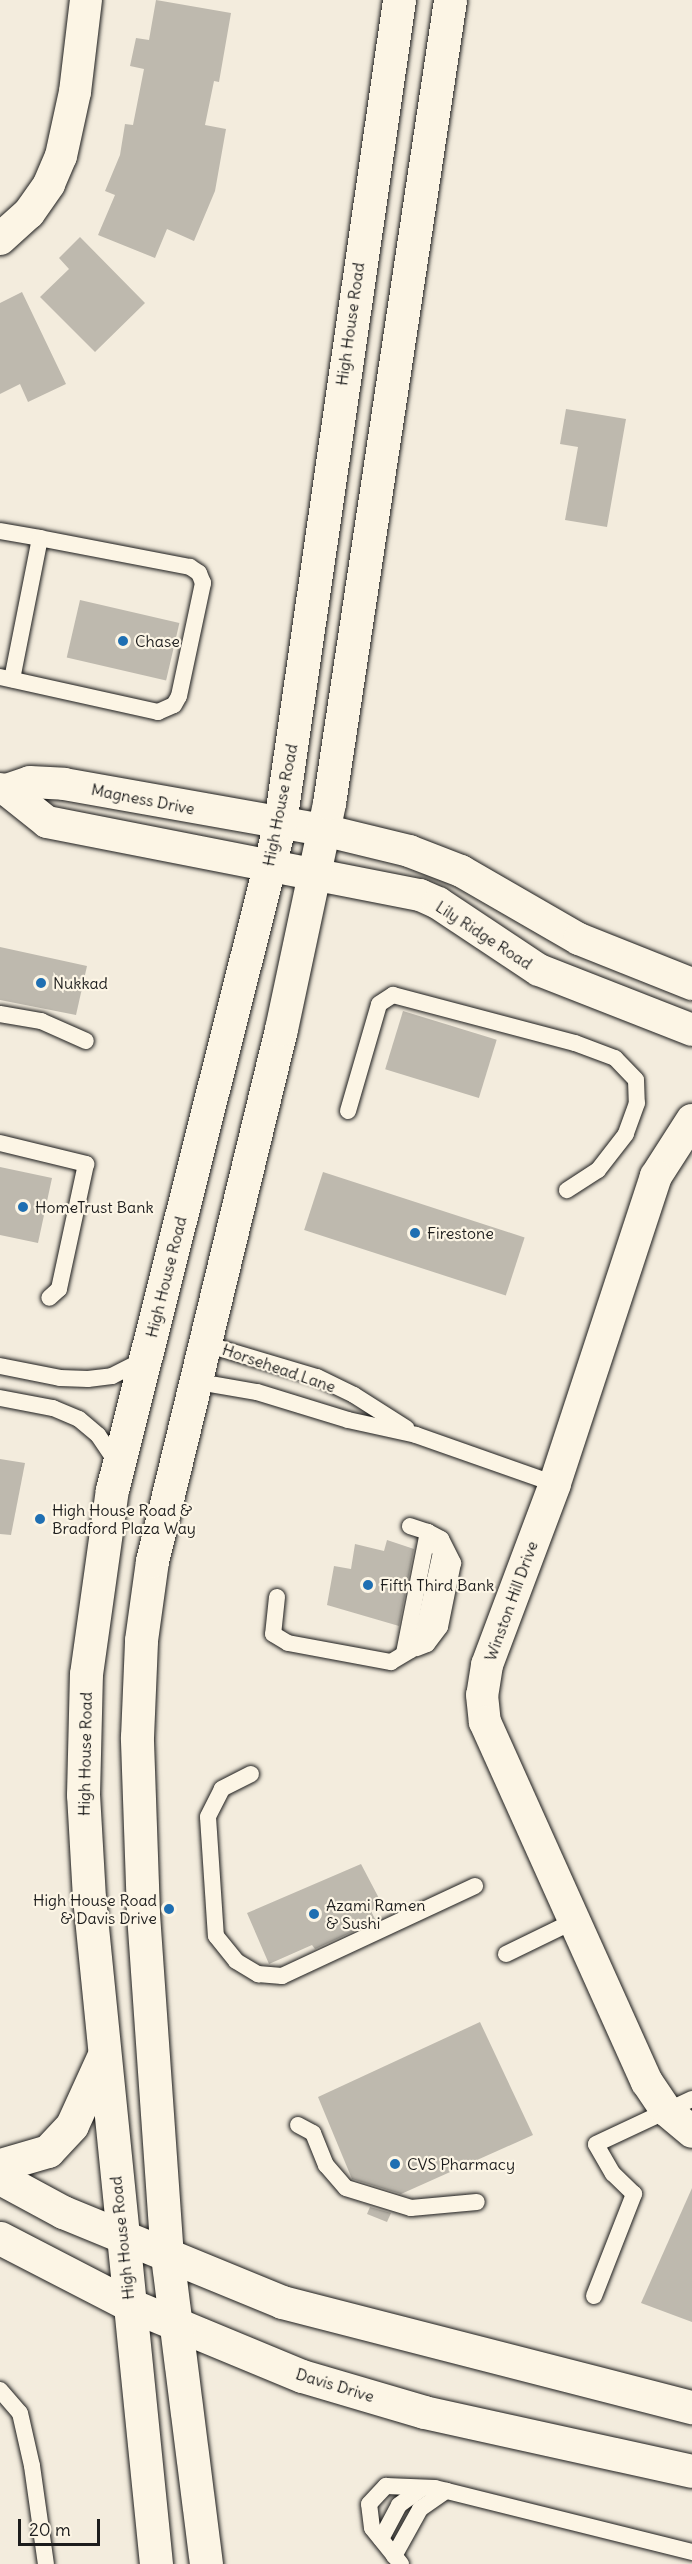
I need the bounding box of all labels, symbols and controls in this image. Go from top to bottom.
street label: High House Road [332,261,368,387]
place label: Chase [135,631,180,651]
marker: Chase [116,634,130,648]
street label: High House Road [259,742,301,868]
street label: Magness Drive [90,780,196,818]
street label: Lily Ridge Road [432,897,536,973]
place label: Nukkad [53,973,108,993]
marker: Nukkad [34,976,48,990]
place label: HomeTrust Bank [35,1197,154,1217]
marker: HomeTrust Bank [16,1200,30,1214]
street label: High House Road [142,1214,190,1340]
place label: Firestone [427,1223,494,1243]
marker: Firestone [408,1226,422,1240]
street label: Horsehead Lane [220,1340,338,1396]
place label: High House Road & Bradford Plaza Way [52,1500,196,1538]
marker: High House Road & Bradford Plaza Way [33,1512,47,1526]
street label: Winston Hill Drive [480,1539,542,1663]
place label: Fifth Third Bank [380,1575,494,1595]
marker: Fifth Third Bank [361,1578,375,1592]
street label: High House Road [74,1692,96,1816]
place label: High House Road & Davis Drive [33,1890,157,1928]
place label: Azami Ramen & Sushi [326,1895,426,1933]
marker: High House Road & Davis Drive [162,1902,176,1916]
marker: Azami Ramen & Sushi [307,1907,321,1921]
place label: CVS Pharmacy [407,2154,515,2174]
marker: CVS Pharmacy [388,2157,402,2171]
street label: High House Road [106,2175,138,2301]
street label: Davis Drive [294,2364,376,2406]
scale bar [21,2507,104,2545]
text: 20 m [29,2518,71,2541]

